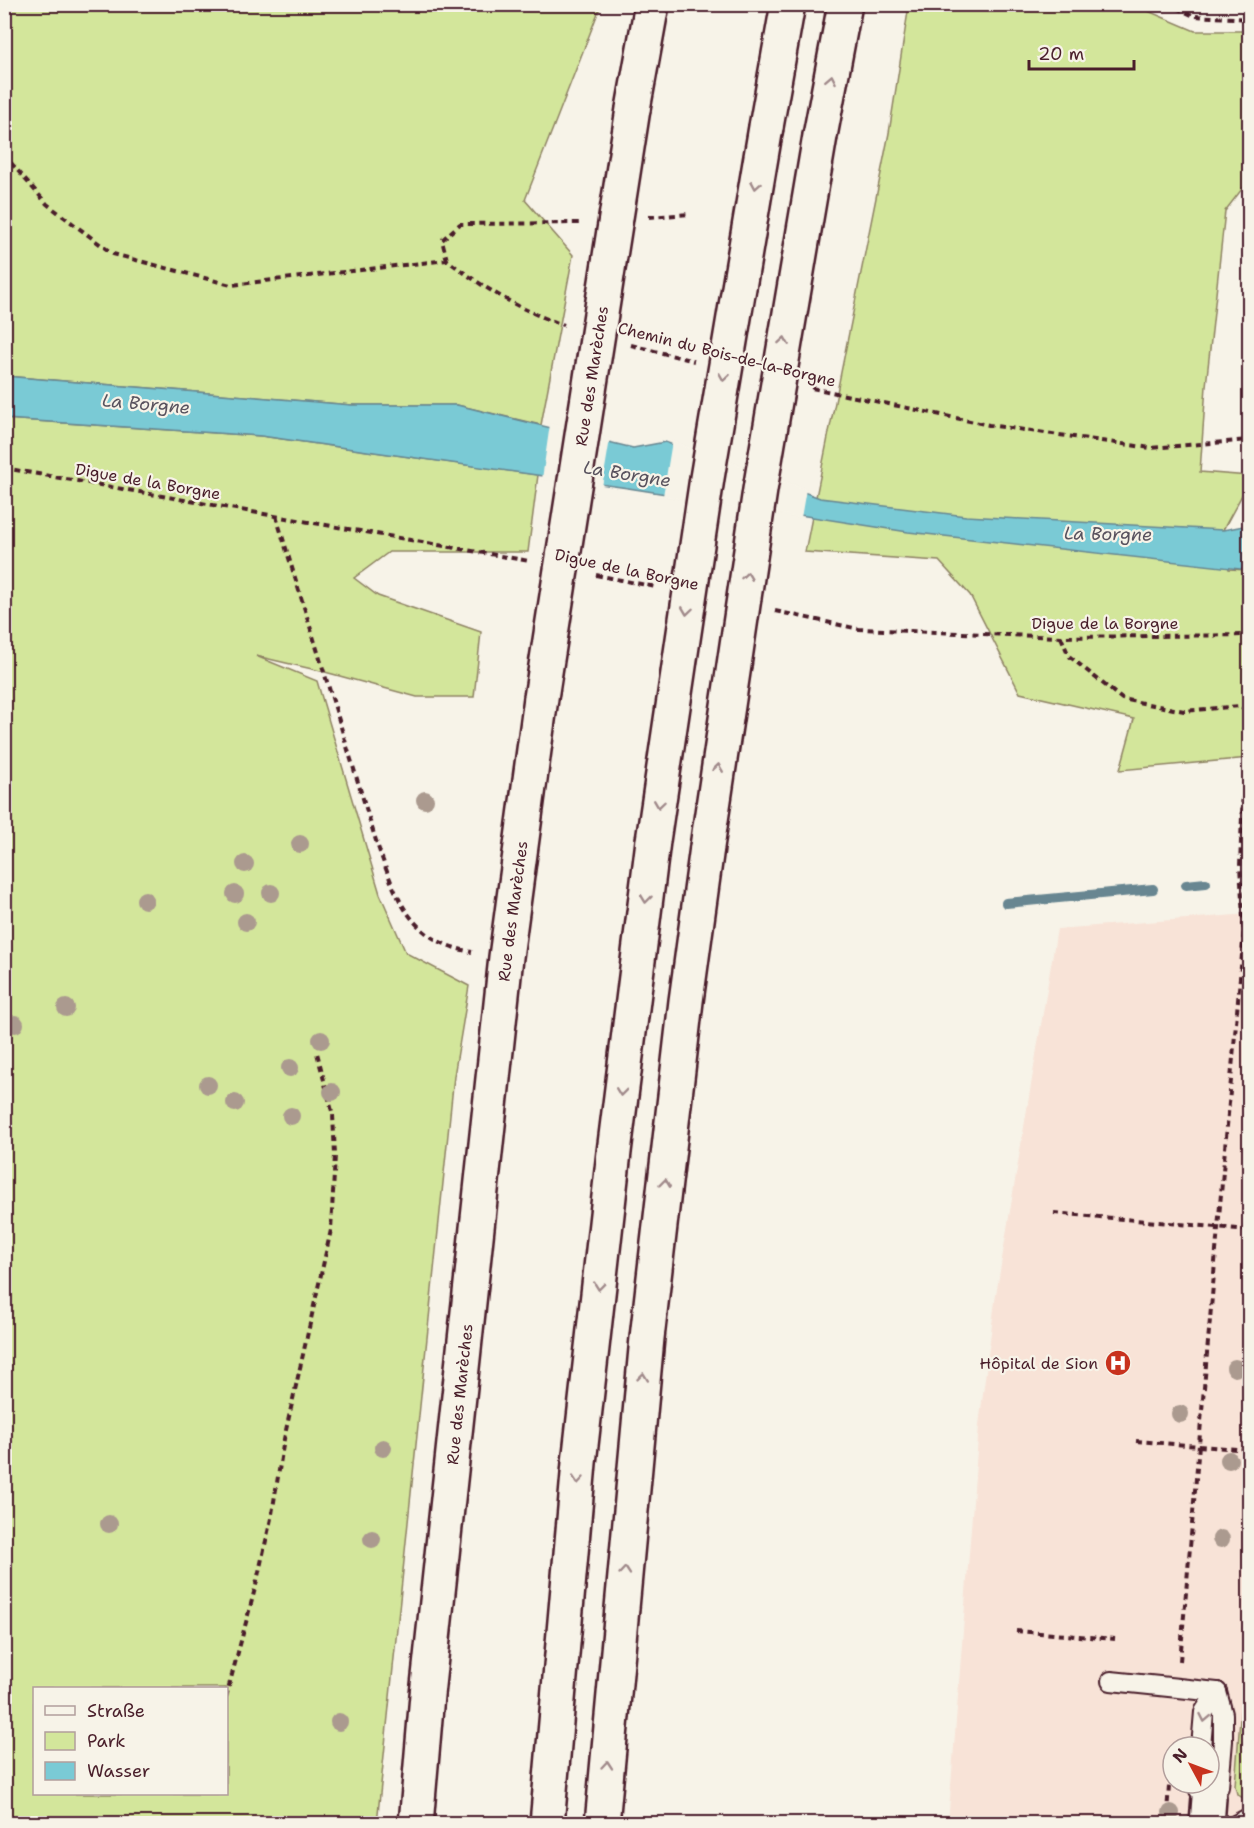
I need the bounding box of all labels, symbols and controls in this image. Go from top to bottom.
scale bar [1029,33,1134,71]
text: 20 m [1038,42,1084,66]
one-way arrow [824,74,837,84]
one-way arrow [750,179,763,189]
street label: Rue des Marèches [571,304,613,448]
street label: Chemin du Bois-de-la-Borgne [616,317,838,392]
one-way arrow [777,337,790,347]
one-way arrow [718,372,730,382]
water label: La Borgne [101,388,191,420]
water label: La Borgne [581,455,673,493]
street label: Digue de la Borgne [74,458,222,505]
water label: La Borgne [1064,521,1152,547]
street label: Digue de la Borgne [553,544,701,595]
one-way arrow [741,571,753,580]
one-way arrow [682,607,694,616]
street label: Digue de la Borgne [1031,613,1179,634]
one-way arrow [712,764,724,773]
one-way arrow [653,800,665,809]
street label: Rue des Marèches [493,840,533,983]
one-way arrow [640,894,653,903]
one-way arrow [616,1087,628,1097]
one-way arrow [658,1179,671,1188]
one-way arrow [593,1281,606,1290]
street label: Rue des Marèches [442,1323,478,1466]
hospital icon: Hôpital de Sion [1103,1348,1133,1378]
place label: Hôpital de Sion [979,1353,1098,1374]
one-way arrow [636,1372,649,1381]
one-way arrow [572,1475,585,1484]
one-way arrow [618,1566,631,1575]
legend [33,1687,228,1795]
text: Straße [87,1699,145,1723]
one-way arrow [1199,1713,1211,1723]
text: Park [87,1729,126,1753]
north arrow [1161,1735,1221,1795]
text: N [1168,1744,1192,1767]
text: Wasser [87,1759,150,1783]
one-way arrow [600,1761,613,1770]

